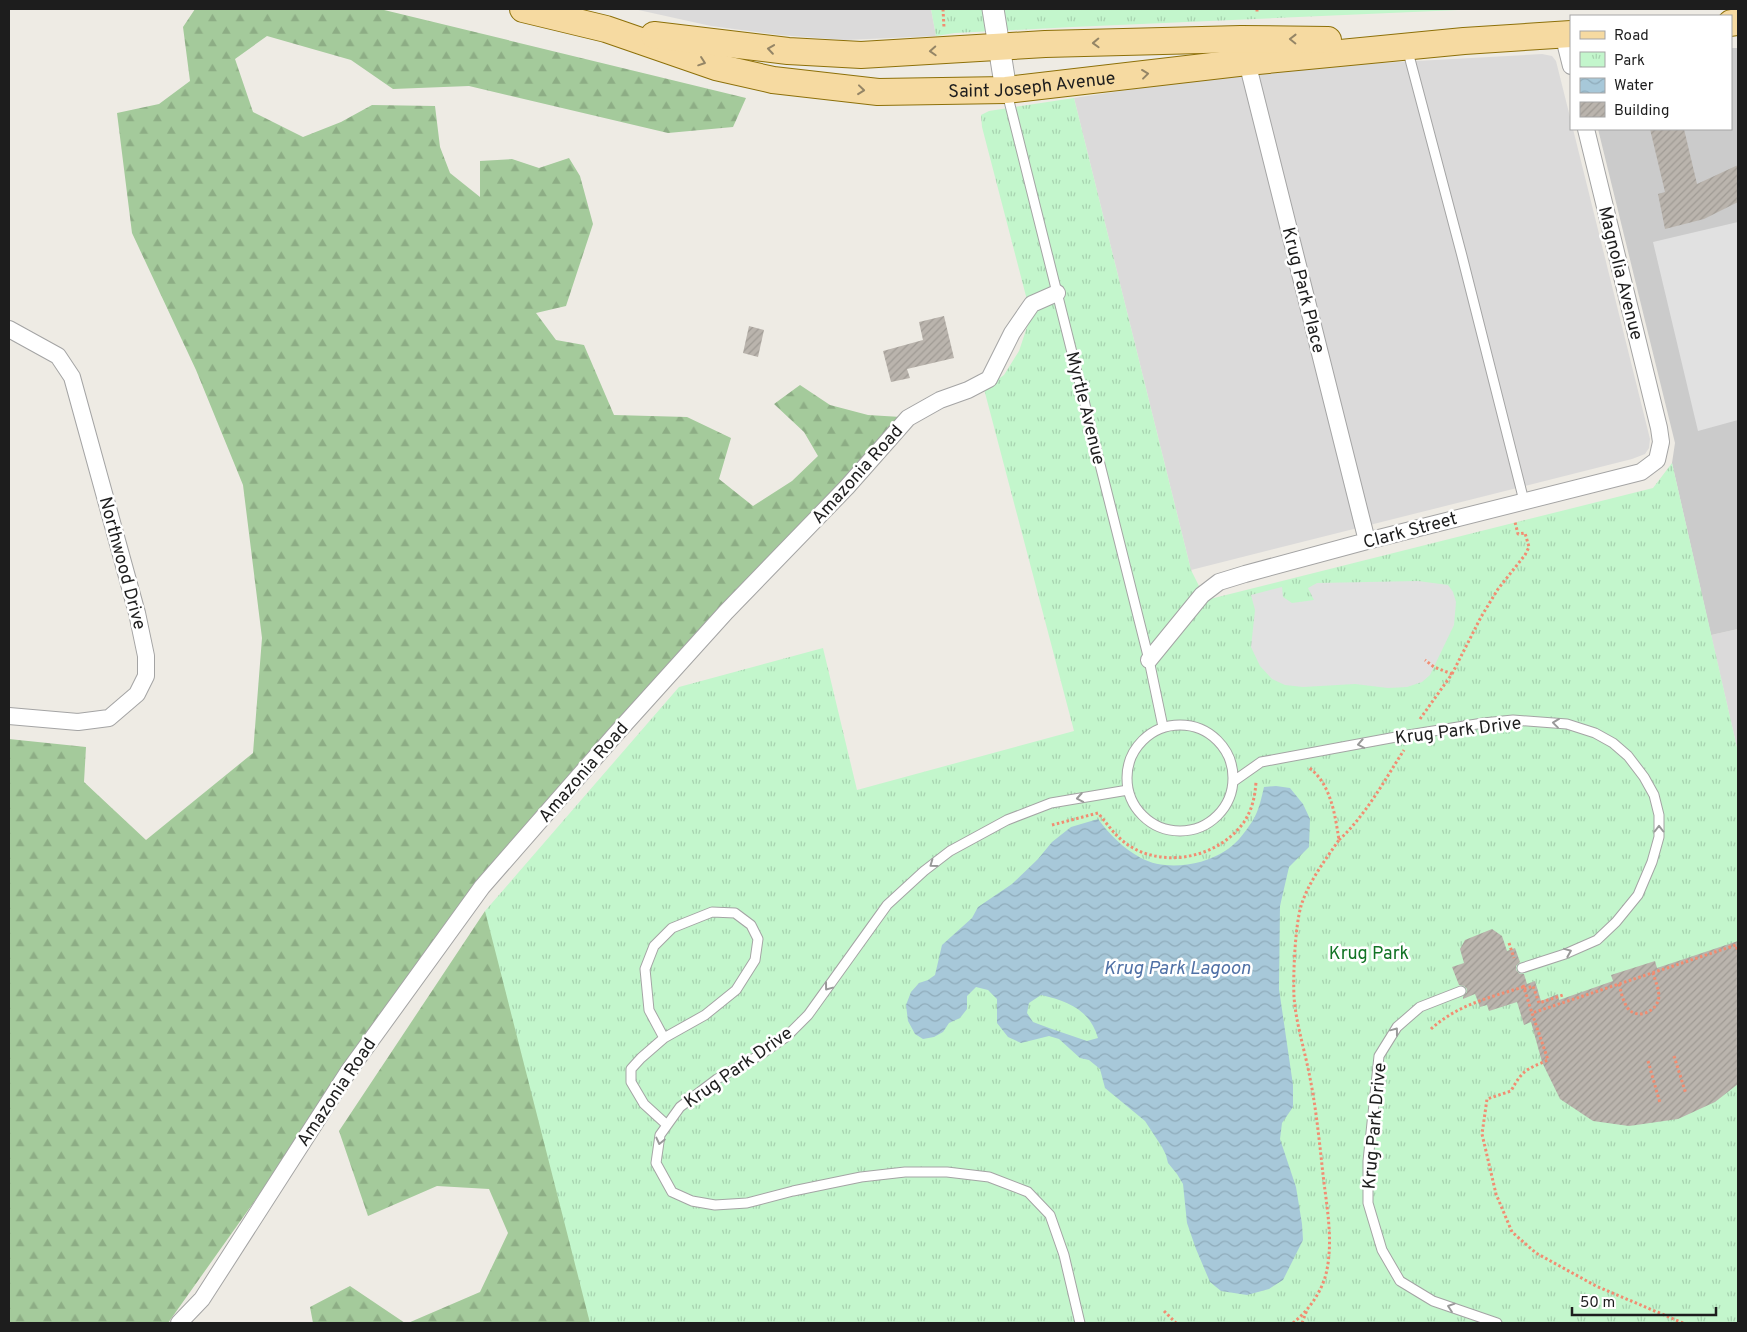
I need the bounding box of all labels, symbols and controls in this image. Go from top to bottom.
legend [1570,15,1732,130]
text: Road [1614,27,1649,46]
one-way arrow [1289,34,1296,44]
one-way arrow [1091,38,1099,48]
one-way arrow [767,44,775,55]
one-way arrow [929,46,937,57]
text: Park [1614,52,1645,71]
one-way arrow [697,56,705,66]
street label: Saint Joseph Avenue [948,67,1117,104]
one-way arrow [1142,69,1150,80]
text: Water [1614,77,1654,96]
one-way arrow [858,85,866,96]
text: Building [1614,102,1669,121]
street label: Magnolia Avenue [1592,204,1647,343]
street label: Krug Park Place [1276,225,1329,356]
street label: Myrtle Avenue [1059,349,1110,467]
street label: Amazonia Road [807,421,909,530]
street label: Northwood Drive [93,494,150,632]
street label: Clark Street [1361,508,1460,555]
street label: Krug Park Drive [1394,712,1523,751]
street label: Amazonia Road [534,718,634,828]
one-way arrow [1552,718,1560,729]
one-way arrow [1356,738,1365,748]
one-way arrow [1075,793,1084,803]
one-way arrow [1654,825,1664,832]
one-way arrow [929,858,939,867]
park label: Krug Park [1329,943,1409,966]
one-way arrow [1563,948,1572,959]
water label: Krug Park Lagoon [1104,957,1251,981]
one-way arrow [826,981,834,990]
street label: Krug Park Drive [680,1022,798,1114]
one-way arrow [1390,1028,1398,1037]
street label: Amazonia Road [292,1034,382,1151]
street label: Krug Park Drive [1358,1062,1392,1190]
one-way arrow [655,1136,666,1145]
scale bar [1572,1284,1716,1316]
text: 50 m [1580,1294,1615,1313]
one-way arrow [1447,1303,1455,1313]

